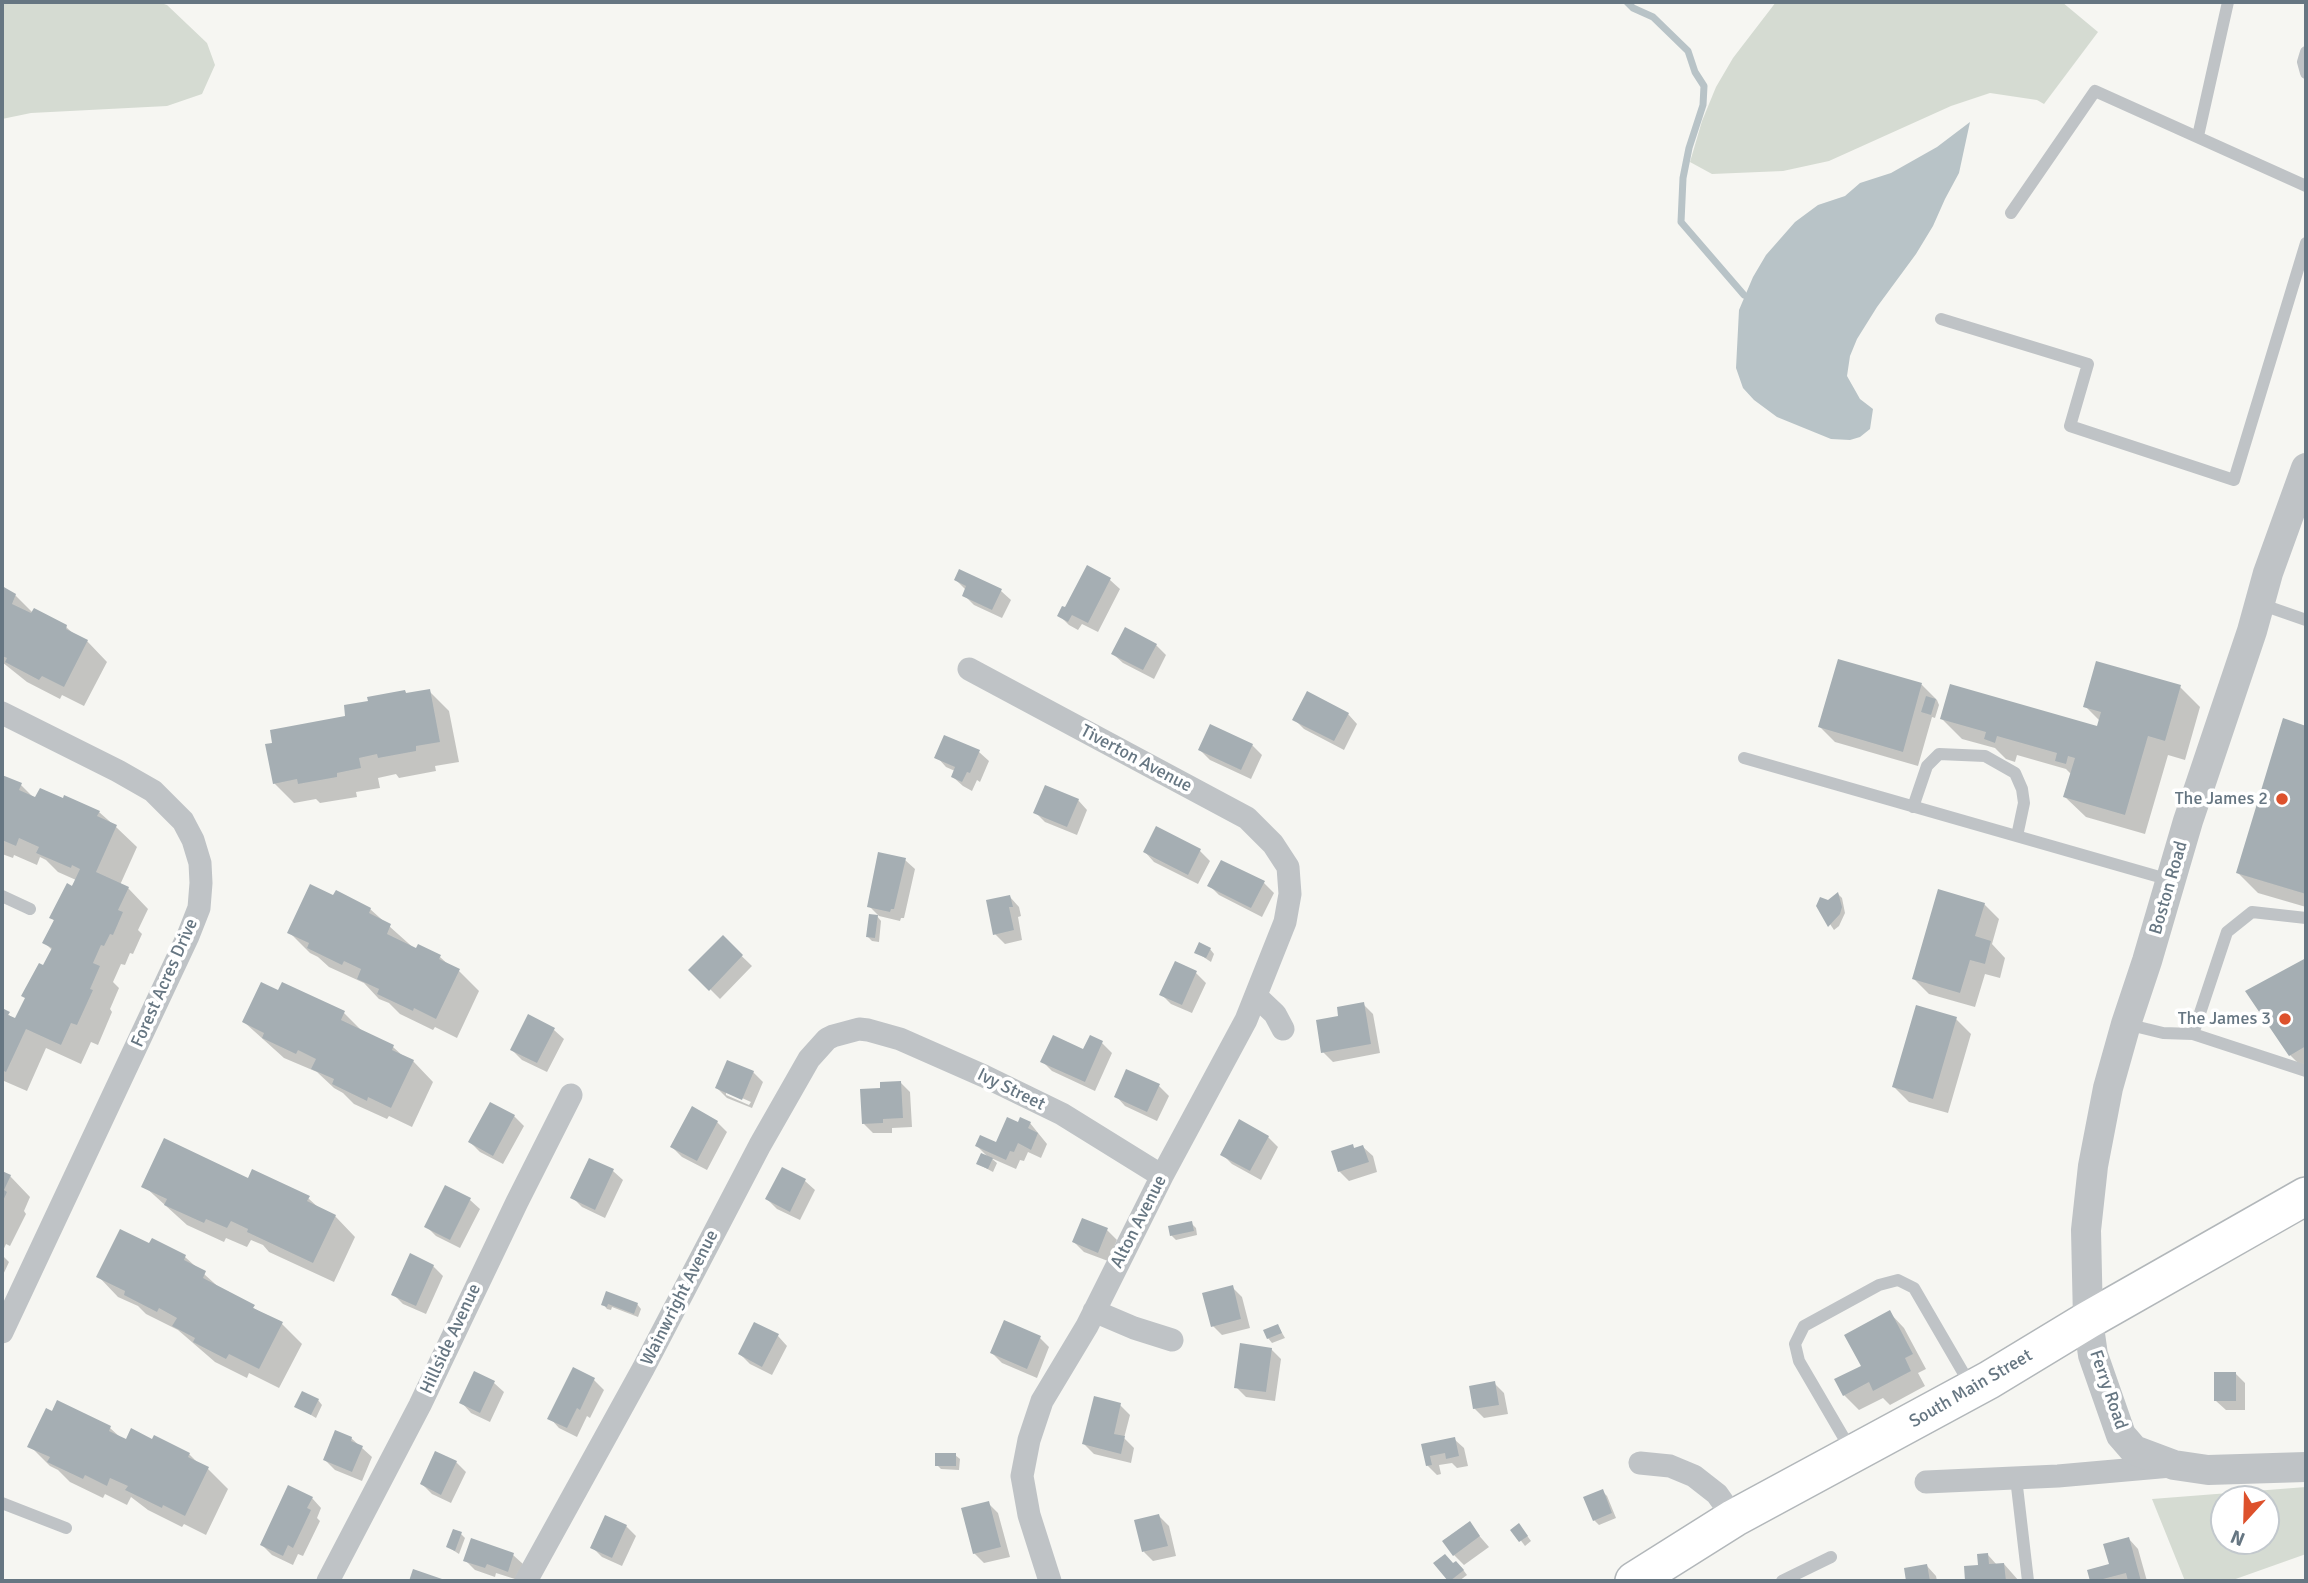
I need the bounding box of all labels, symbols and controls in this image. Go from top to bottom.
street label: Tiverton Avenue [1077,721,1195,797]
place label: The James 2 [2175,788,2268,810]
marker: The James 2 [2274,791,2290,807]
street label: Boston Road [2145,839,2193,937]
street label: Forest Acres Drive [127,915,203,1051]
place label: The James 3 [2178,1008,2271,1030]
marker: The James 3 [2277,1011,2293,1027]
street label: Ivy Street [974,1064,1048,1116]
street label: Alton Avenue [1106,1172,1172,1272]
street label: Wainwright Avenue [637,1227,723,1369]
street label: Hillside Avenue [416,1281,486,1397]
street label: South Main Street [1906,1345,2036,1433]
street label: Ferry Road [2084,1347,2132,1433]
north arrow [2210,1485,2280,1555]
text: N [2227,1524,2249,1551]

